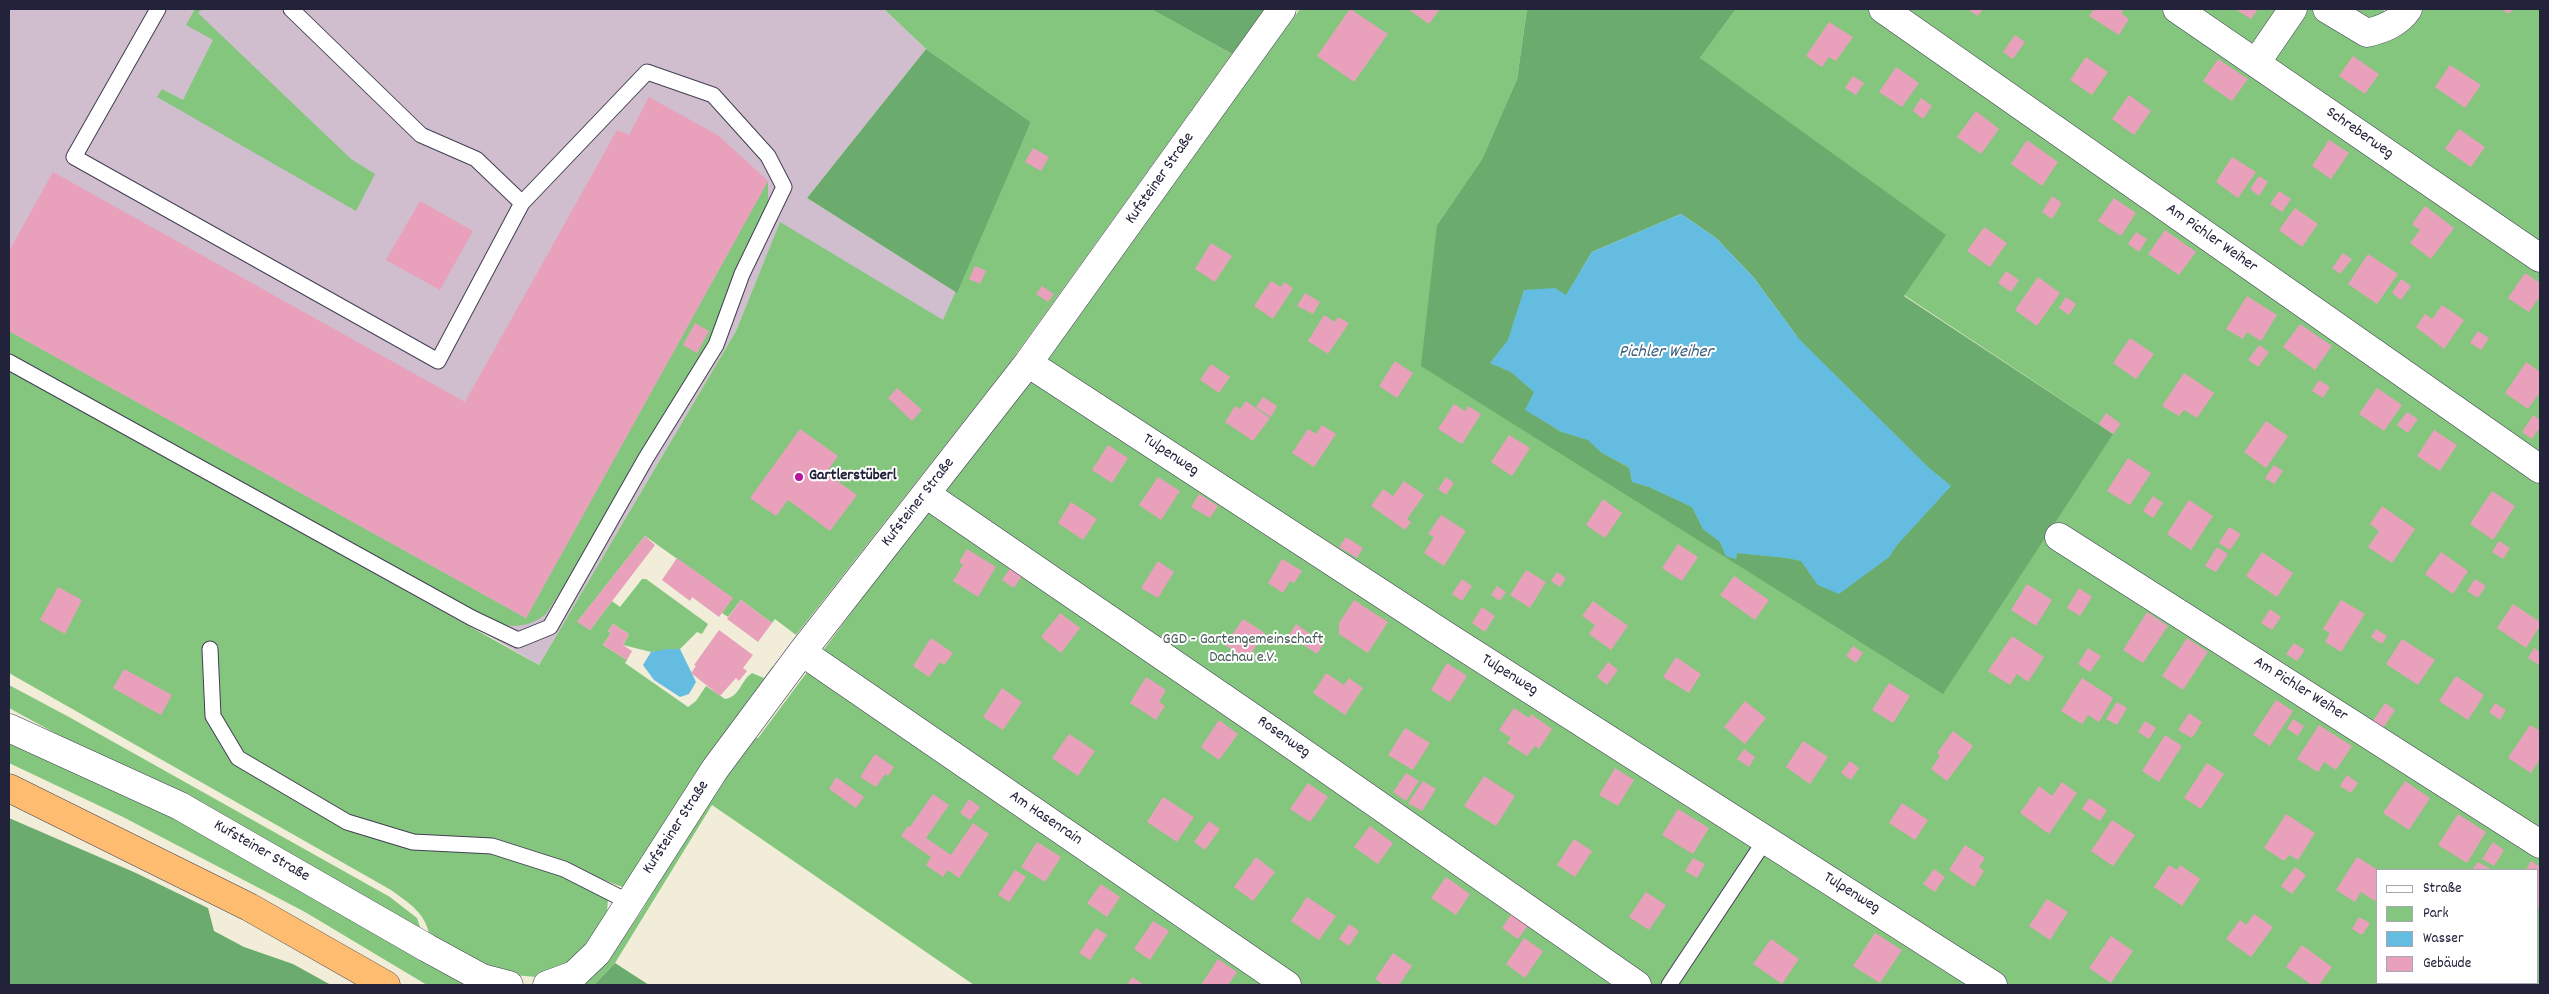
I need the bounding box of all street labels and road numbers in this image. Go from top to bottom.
street label: Schreberweg [2322,104,2396,164]
street label: Kufsteiner Straße [1122,129,1200,229]
street label: Am Pichler Weiher [2162,200,2260,278]
street label: Tulpenweg [1138,431,1202,481]
street label: Kufsteiner Straße [878,455,960,551]
street label: Tulpenweg [1477,651,1541,701]
street label: Am Pichler Weiher [2249,653,2351,727]
street label: Rosenweg [1253,713,1313,763]
street label: Kufsteiner Straße [640,778,714,878]
street label: Am Hasenrain [1005,788,1085,850]
street label: Kufsteiner Straße [210,817,312,887]
street label: Tulpenweg [1819,869,1883,919]

